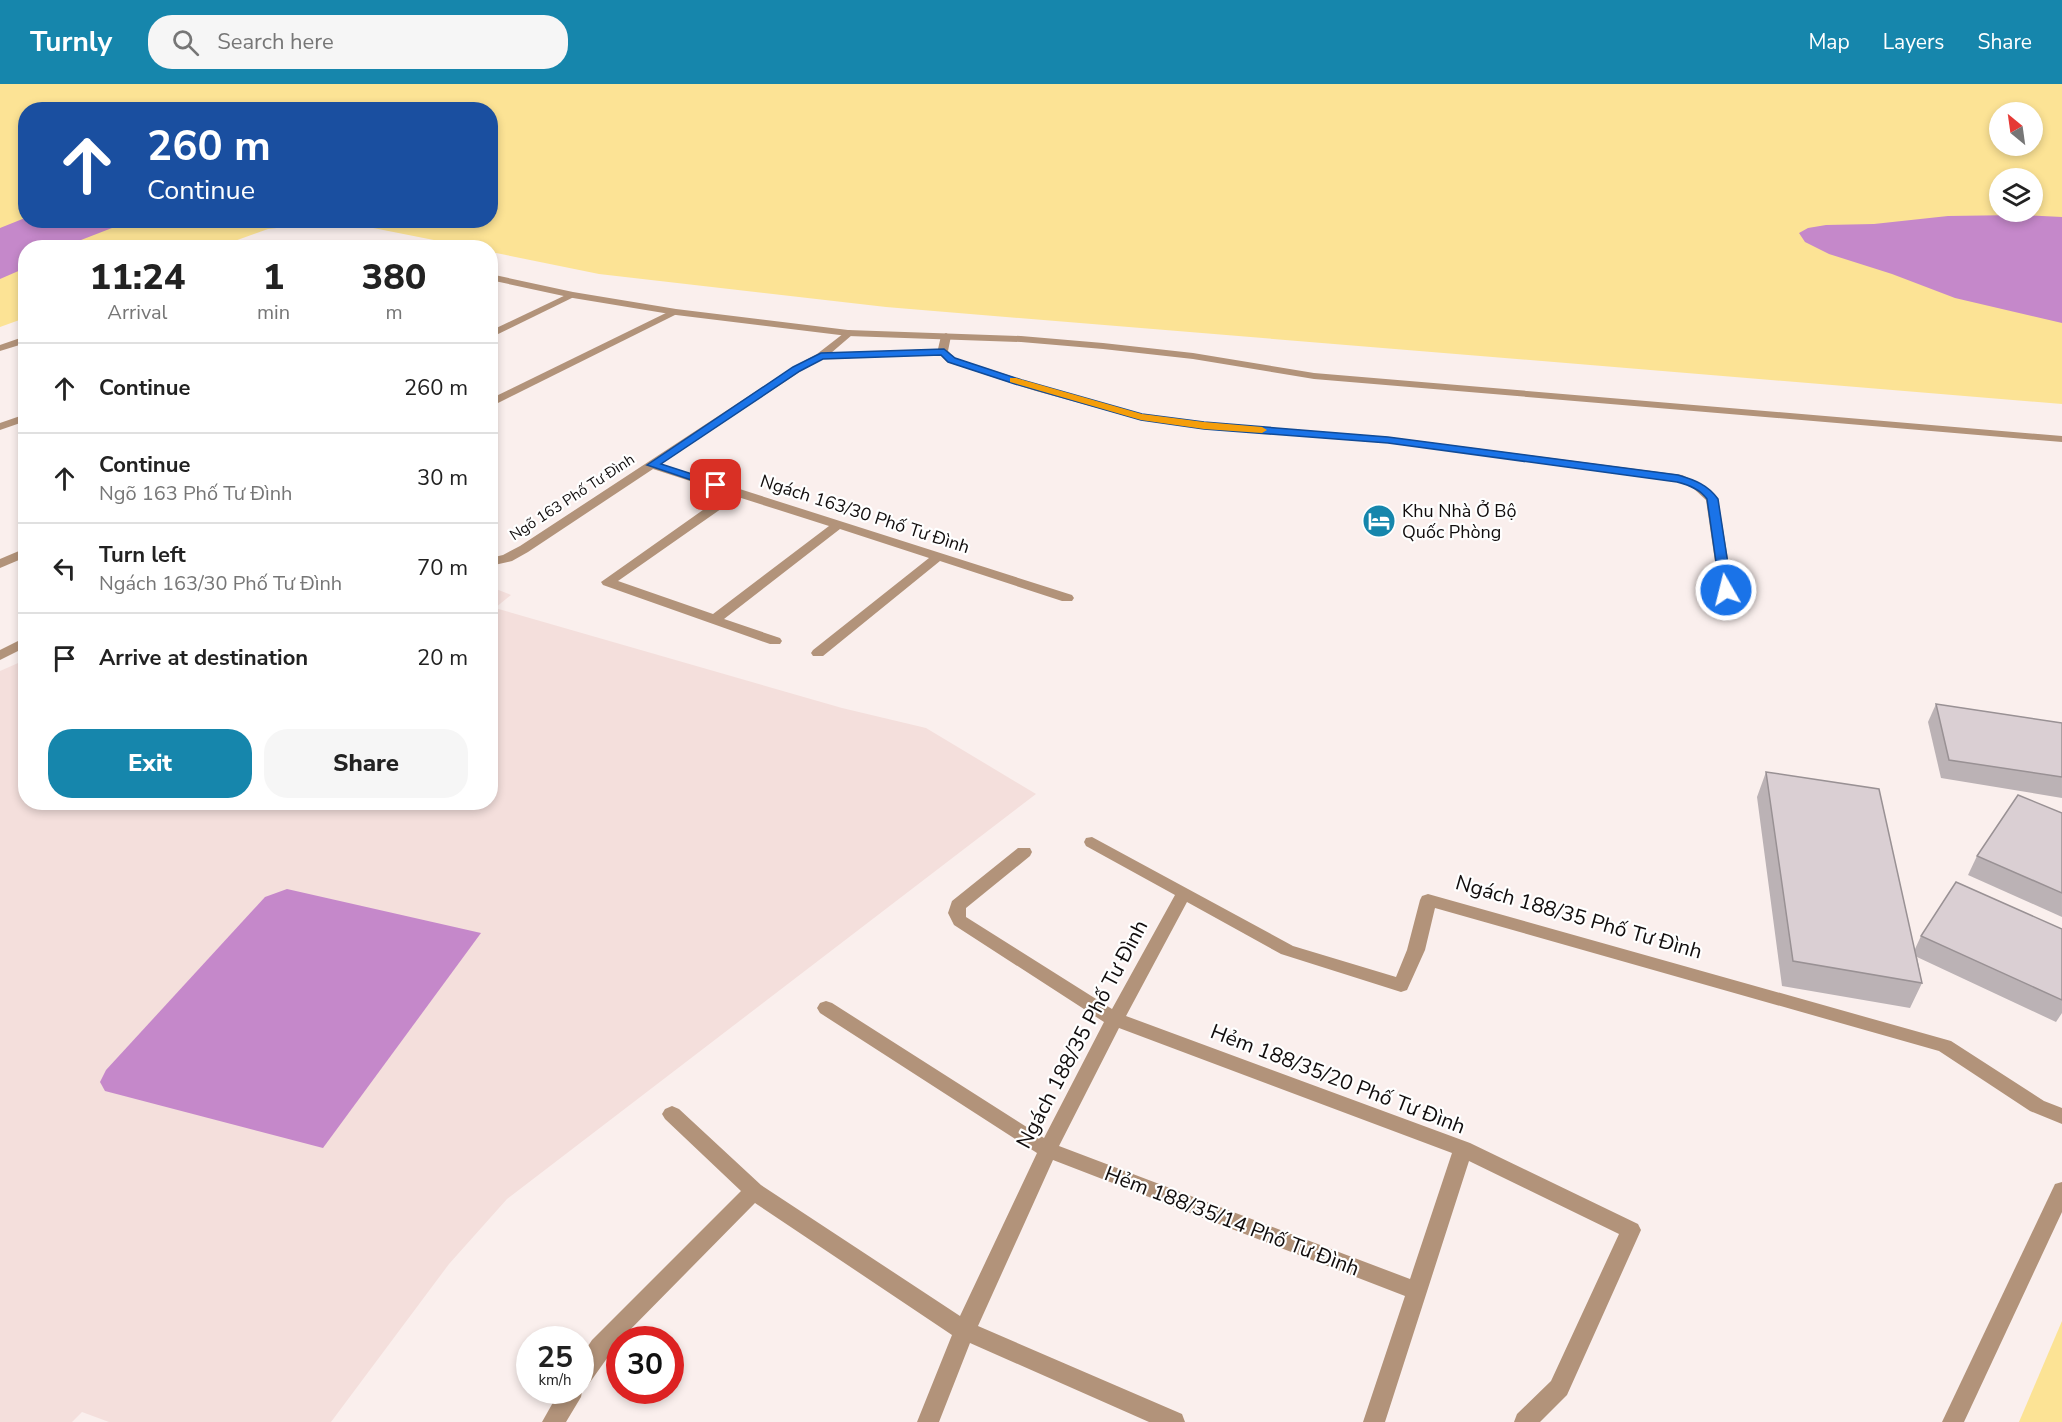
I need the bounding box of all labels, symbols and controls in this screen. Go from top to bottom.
search box [148,15,568,69]
text: Turnly [30,23,112,61]
icon: search [169,26,202,59]
text: Search here [217,27,334,57]
text: Map [1808,28,1850,56]
text: Layers [1883,28,1944,56]
text: Share [1977,28,2032,56]
north arrow [1989,102,2043,156]
map controls [1989,102,2043,222]
text: 260 m [147,118,271,175]
icon: ahead [48,126,126,204]
button: layers [1989,168,2043,222]
text: Continue [147,172,255,209]
text: 11:24 [90,253,185,302]
text: 1 [263,253,284,302]
text: 380 [362,253,426,302]
text: Arrival [107,299,168,326]
text: min [257,299,290,326]
text: m [385,299,403,326]
icon: ahead [48,372,81,405]
text: Continue [99,373,190,403]
text: 260 m [404,373,468,403]
street label: Ngõ 163 Phố Tư Đình [506,449,638,545]
text: Continue [99,450,190,480]
pin [690,459,741,510]
icon: ahead [48,462,81,495]
text: 30 m [417,463,468,493]
icon: arrive [699,468,732,501]
street label: Ngách 163/30 Phố Tư Đình [757,469,973,559]
text: Ngõ 163 Phố Tư Đình [99,480,292,507]
place label: Khu Nhà Ở Bộ Quốc Phòng [1402,499,1517,544]
hotel icon: Khu Nhà Ở Bộ Quốc Phòng [1361,503,1397,539]
text: Turn left [99,540,186,570]
icon: left [48,552,81,585]
text: 70 m [417,553,468,583]
position arrow [1694,558,1758,622]
text: Ngách 163/30 Phố Tư Đình [99,570,342,597]
icon: arrive [48,642,81,675]
text: Arrive at destination [99,643,308,673]
text: 20 m [417,643,468,673]
button: Exit [48,729,252,798]
button: Share [264,729,468,798]
street label: Ngách 188/35 Phố Tư Đình [1452,868,1706,966]
street label: Ngách 188/35 Phố Tư Đình [1010,915,1154,1153]
street label: Hẻm 188/35/20 Phố Tư Đình [1207,1017,1469,1141]
street label: Hẻm 188/35/14 Phố Tư Đình [1101,1159,1363,1283]
speed limit sign: 30 [606,1326,684,1404]
text: 25 [537,1337,573,1378]
text: km/h [538,1370,572,1390]

